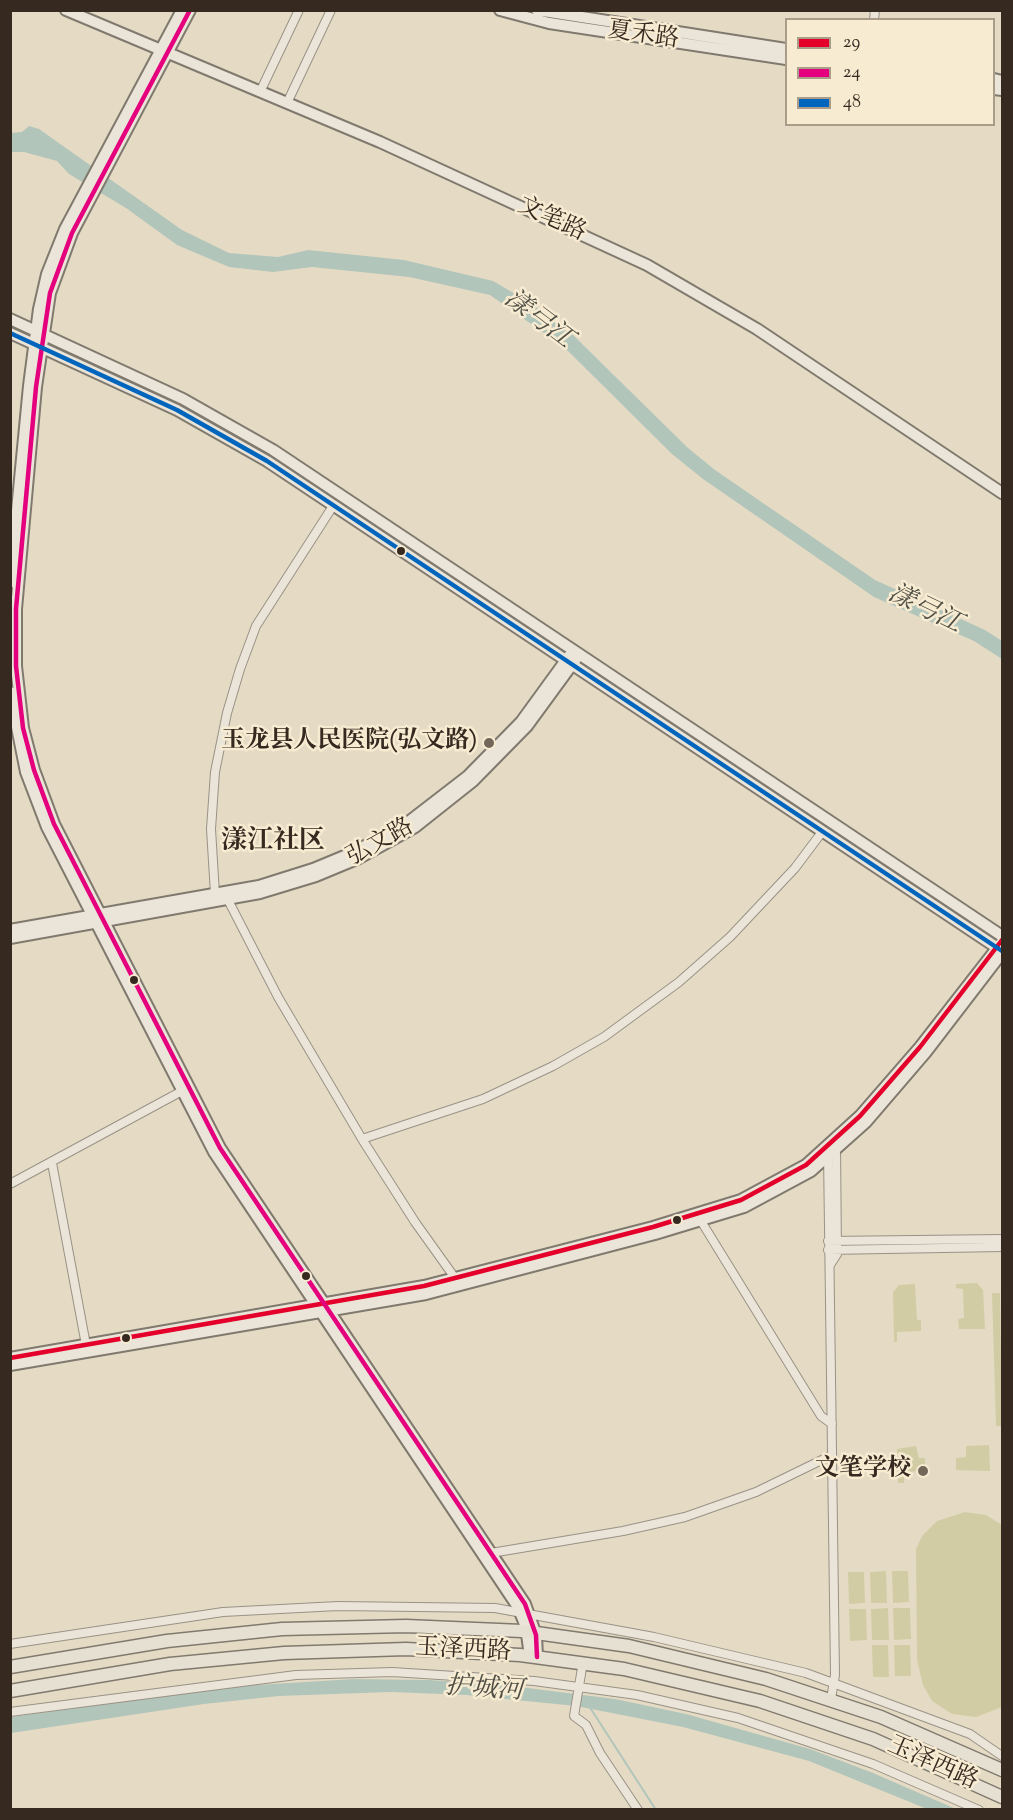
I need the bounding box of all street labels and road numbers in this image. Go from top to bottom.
street label: 夏禾路 [605,18,681,56]
street label: 文笔路 [512,193,590,249]
street label: 弘文路 [343,814,419,874]
street label: 玉泽西路 [414,1635,512,1669]
street label: 玉泽西路 [882,1732,982,1798]

